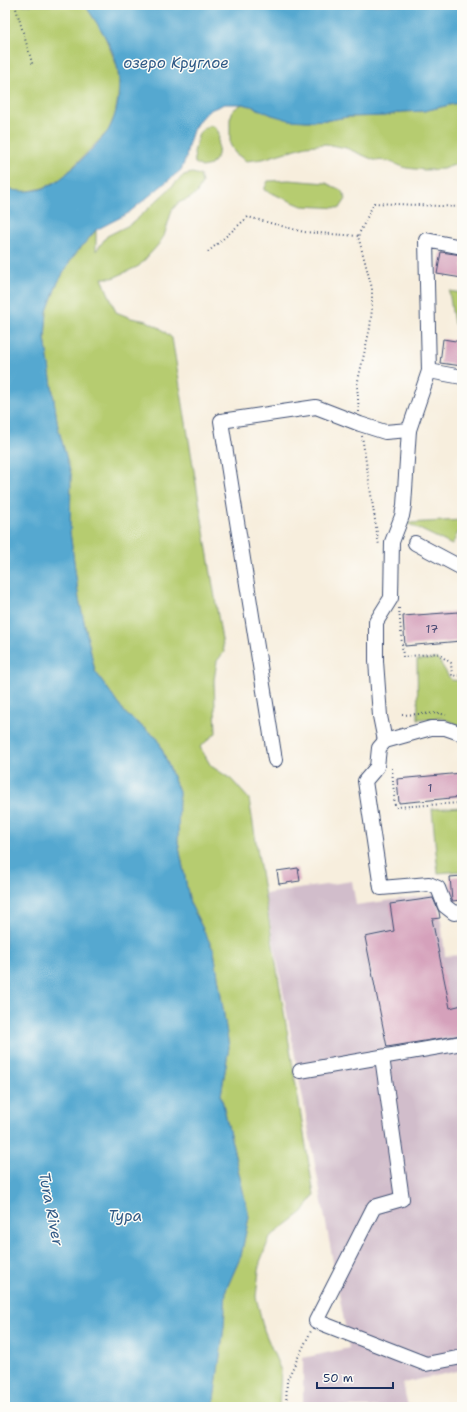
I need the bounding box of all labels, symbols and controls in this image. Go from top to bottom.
water label: озеро Круглое [123,53,229,73]
house number: 17 [426,621,438,637]
house number: 1 [427,780,433,796]
water label: Tura River [34,1170,68,1249]
water label: Тура [108,1206,142,1226]
scale bar [317,1364,393,1390]
text: 50 m [323,1370,353,1386]

